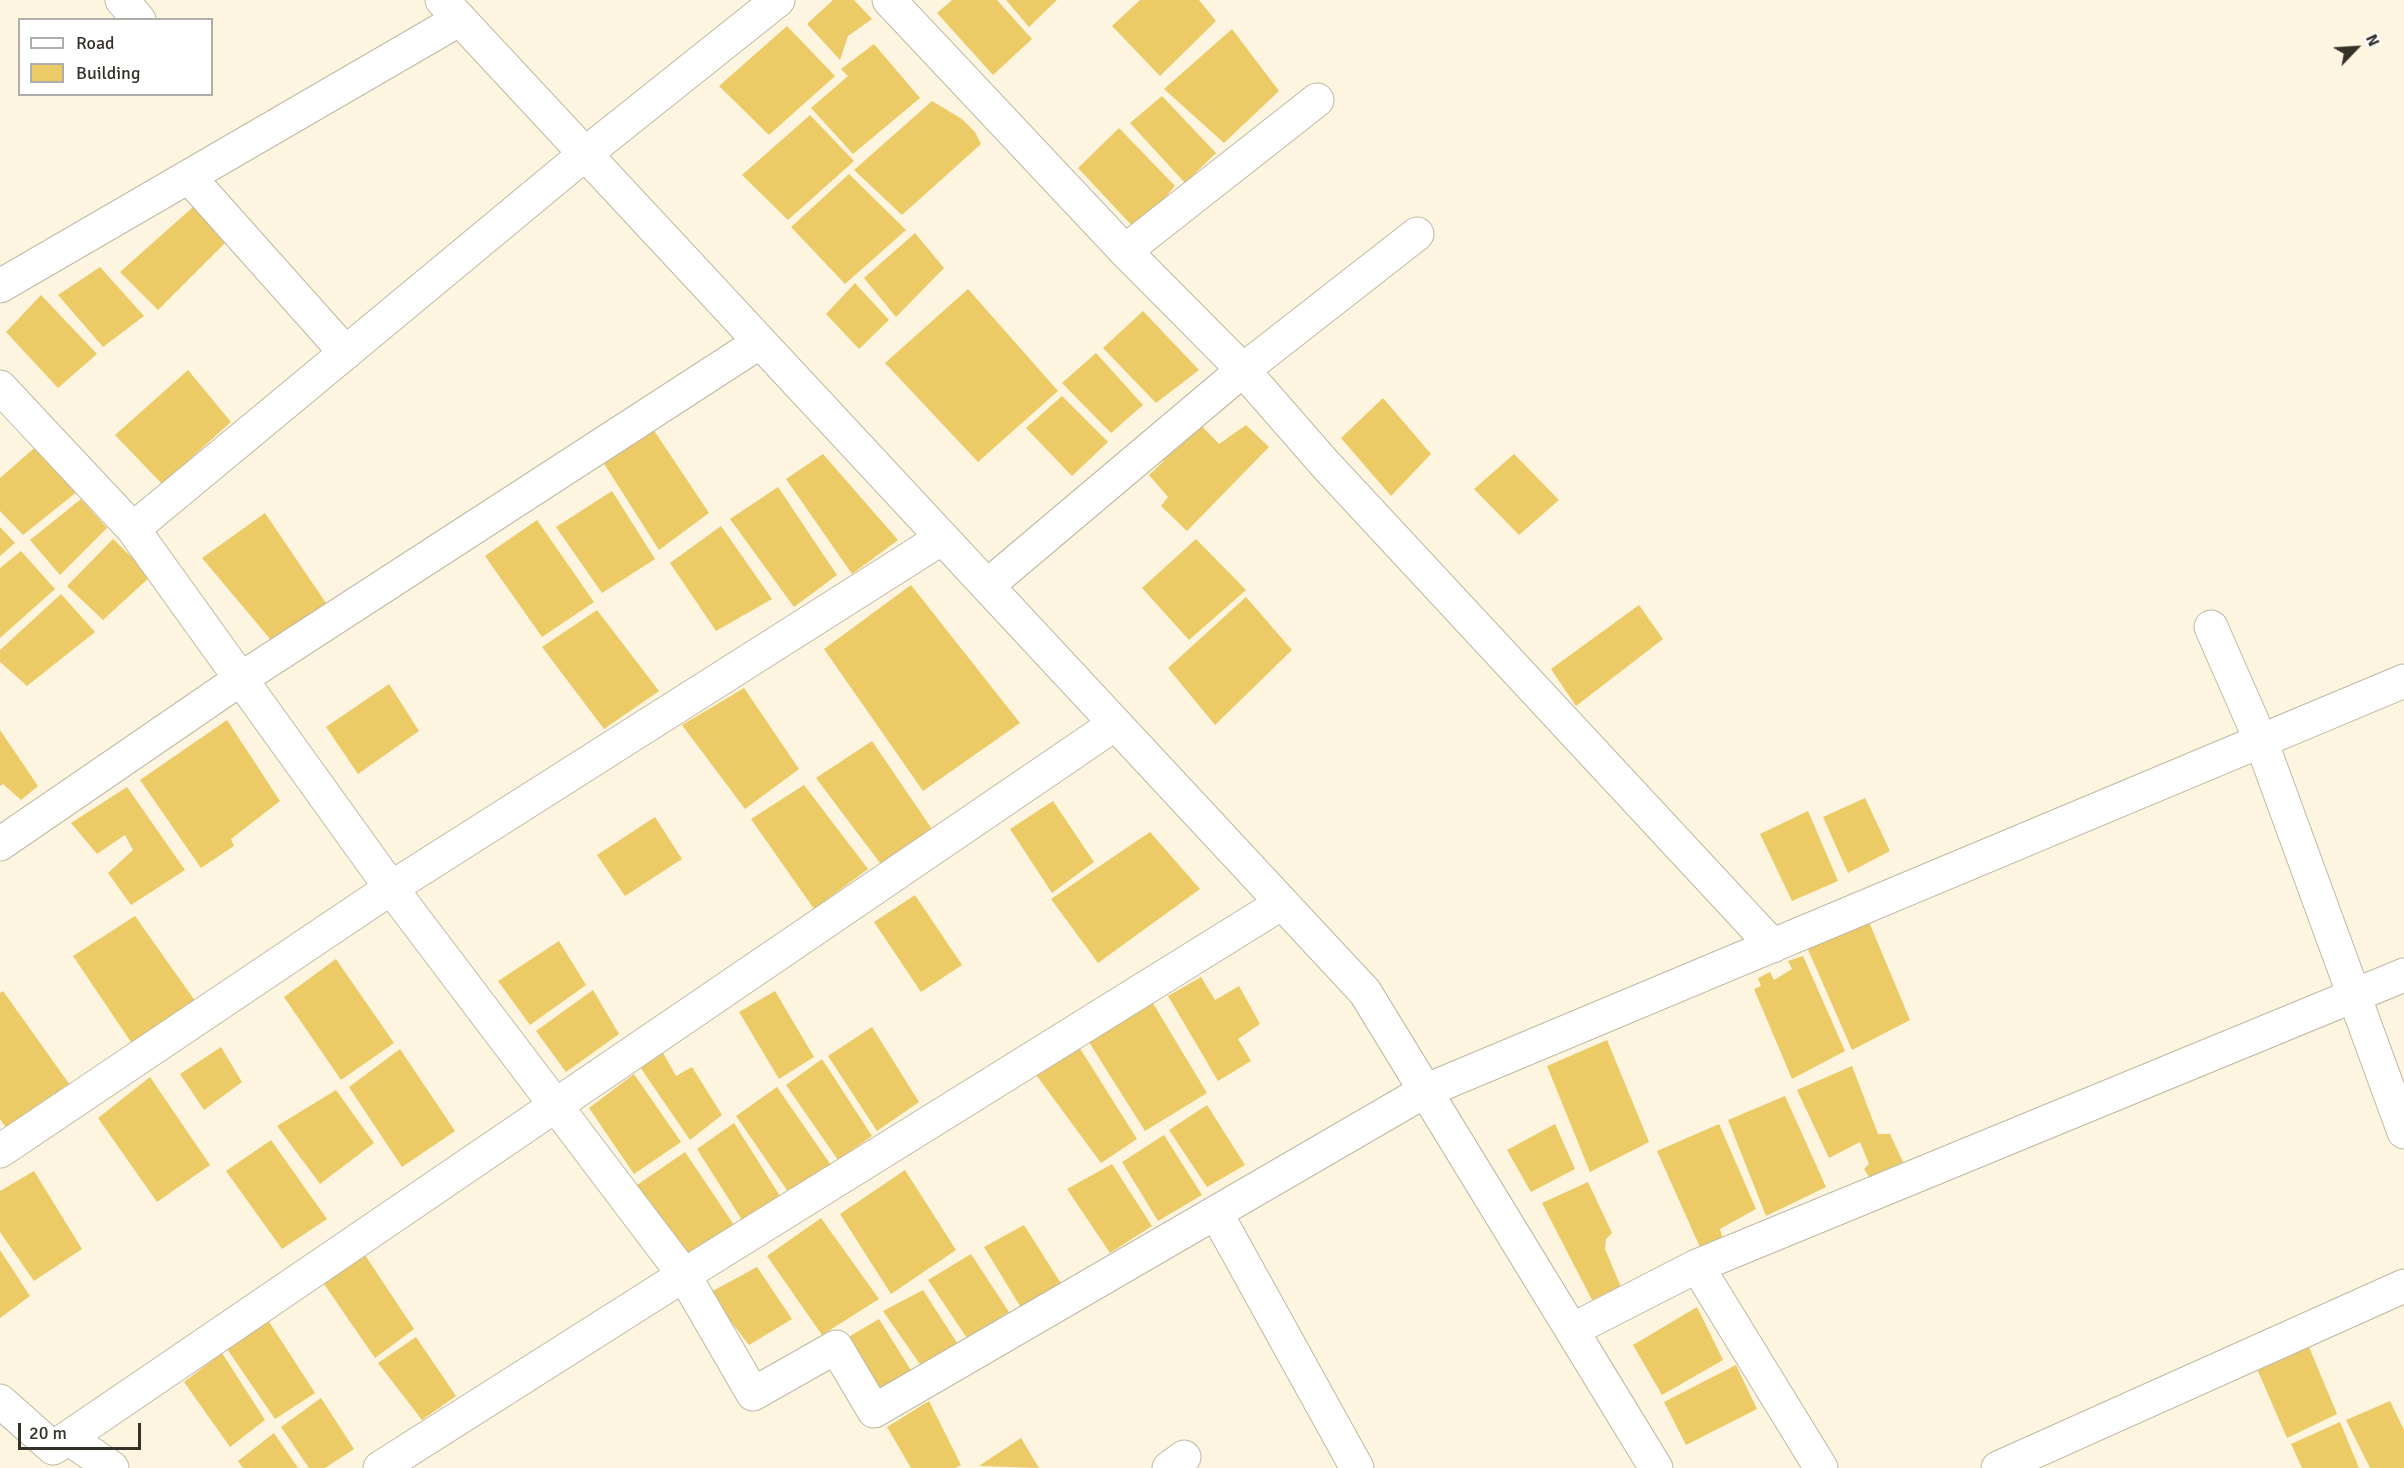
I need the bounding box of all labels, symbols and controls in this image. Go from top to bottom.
legend [18,18,213,96]
north arrow [2326,18,2386,78]
text: N [2361,31,2384,50]
text: Road [76,32,115,54]
text: Building [76,62,140,84]
scale bar [21,1411,144,1449]
text: 20 m [29,1422,67,1444]

